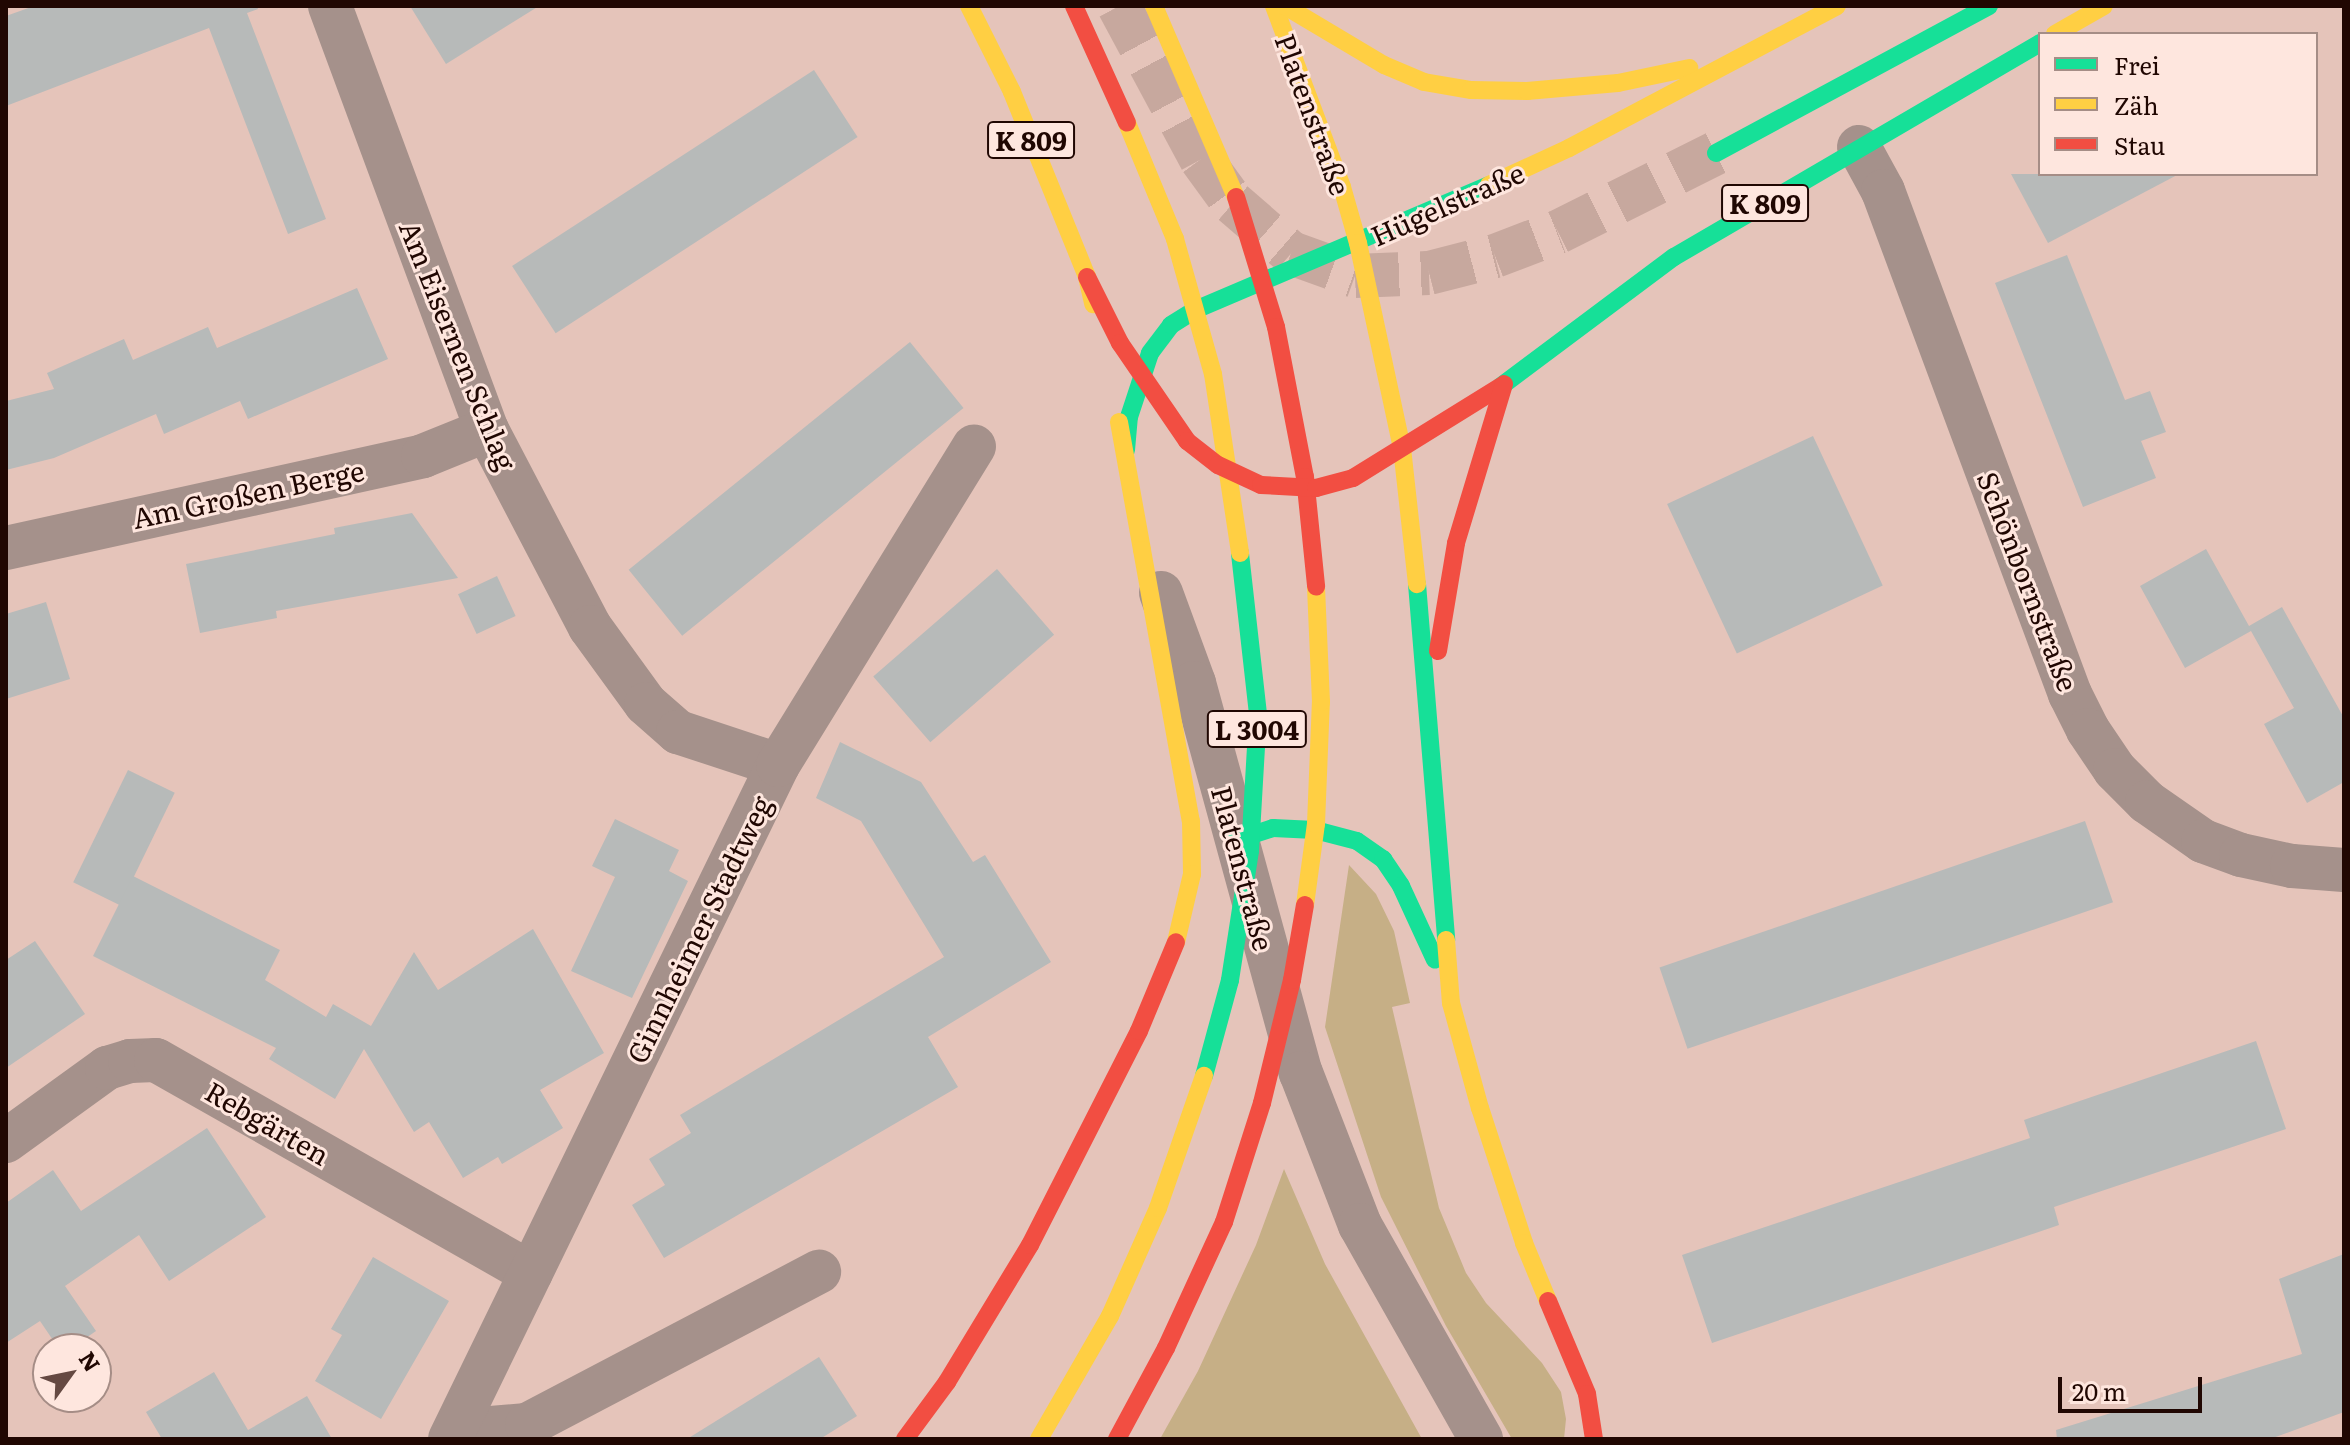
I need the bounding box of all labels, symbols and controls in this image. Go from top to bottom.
street label: Platenstraße [1269,29,1359,199]
legend [2038,32,2318,176]
text: Frei [2114,47,2160,82]
text: Zäh [2114,87,2159,122]
road number: K 809 [987,118,1075,162]
text: Stau [2114,127,2165,162]
street label: Hügelstraße [1365,154,1529,252]
road number: K 809 [1721,181,1809,225]
street label: Am Eisernen Schlag [394,215,524,475]
street label: Am Großen Berge [129,452,367,534]
street label: Schönbornstraße [1972,467,2086,695]
road number: L 3004 [1205,707,1309,751]
street label: Platenstraße [1206,782,1282,954]
street label: Ginnheimer Stadtweg [619,790,777,1068]
street label: Rebgärten [200,1073,336,1171]
north arrow [32,1333,112,1413]
text: N [72,1344,110,1377]
scale bar [2062,1361,2206,1411]
text: 20 m [2072,1373,2126,1408]

